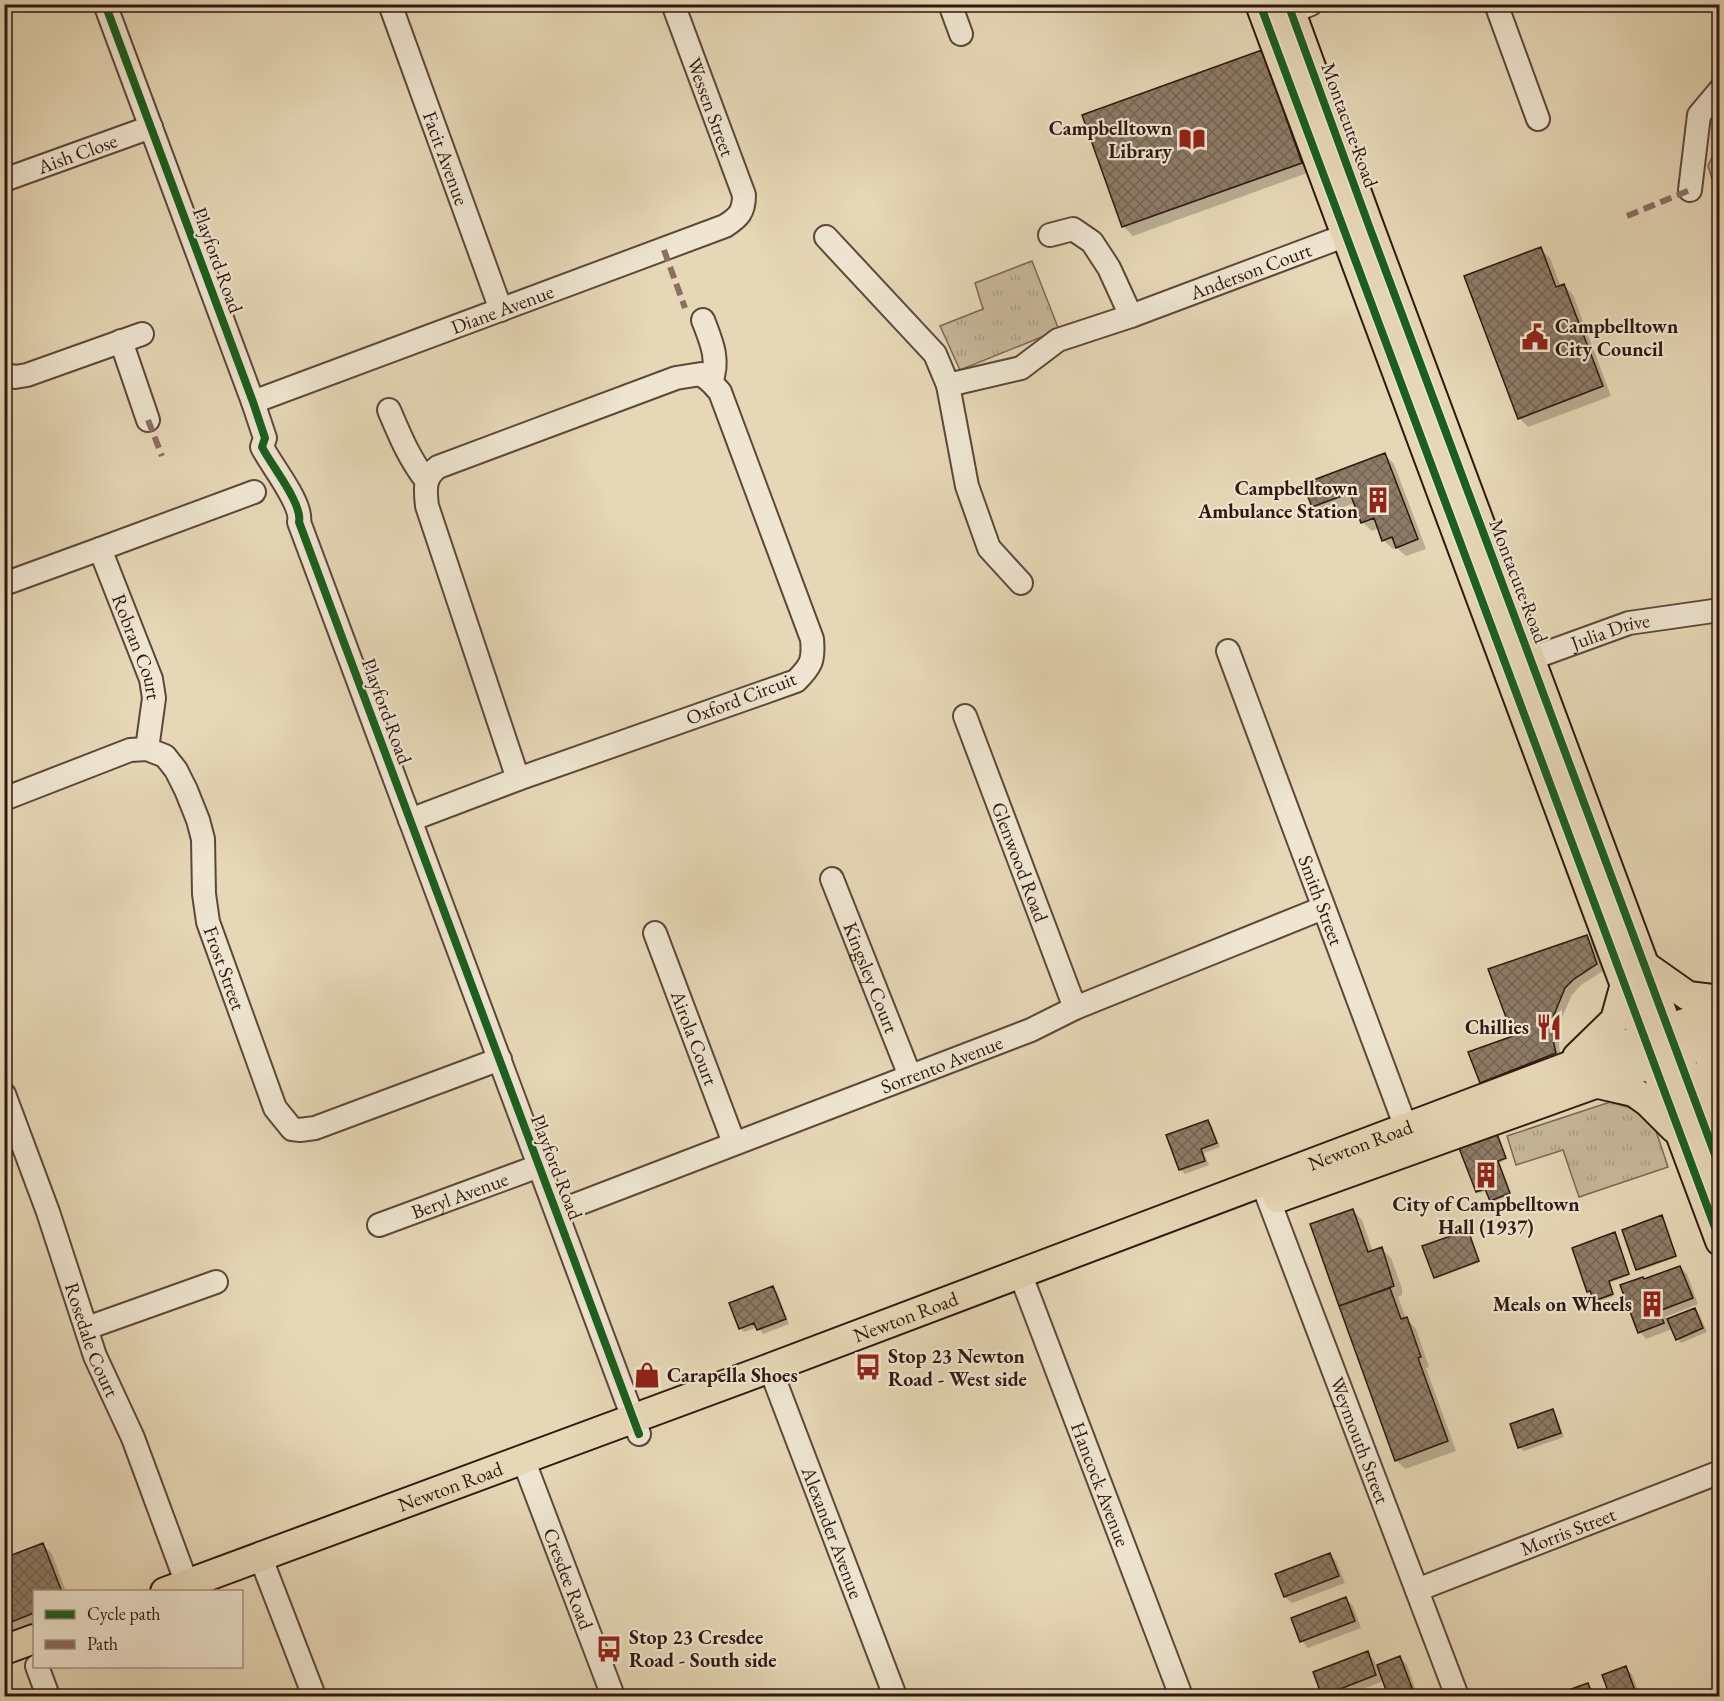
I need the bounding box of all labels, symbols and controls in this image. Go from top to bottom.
street label: Wessen Street [681,54,741,161]
street label: Montacute Road [1315,59,1385,192]
street label: Facit Avenue [417,107,475,209]
place label: Campbelltown Library [1049,115,1172,164]
library icon: Campbelltown Library [1177,124,1207,154]
street label: Aish Close [33,127,121,180]
street label: Playford Road [187,203,249,317]
street label: Anderson Court [1185,236,1316,306]
street label: Diane Avenue [447,278,557,340]
place label: Campbelltown City Council [1555,313,1678,362]
public building icon: Campbelltown City Council [1520,322,1550,352]
place label: Campbelltown Ambulance Station [1197,475,1358,524]
building icon: Campbelltown Ambulance Station [1363,485,1393,515]
street label: Montacute Road [1483,515,1555,648]
street label: Robran Court [106,590,167,702]
street label: Julia Drive [1565,607,1652,657]
street label: Playford Road [356,654,418,768]
street label: Oxford Circuit [682,665,801,731]
street label: Glenwood Road [986,798,1055,926]
street label: Smith Street [1292,851,1350,950]
street label: Kingsley Court [837,918,905,1038]
street label: Frost Street [198,923,252,1014]
street label: Airola Court [664,986,724,1090]
restaurant icon: Chillies [1534,1012,1564,1042]
place label: Chillies [1465,1014,1529,1040]
street label: Sorrento Avenue [877,1029,1006,1100]
street label: Playford Road [525,1111,589,1224]
street label: Newton Road [1304,1113,1417,1177]
building icon: City of Campbelltown Hall (1937) [1471,1160,1501,1190]
street label: Beryl Avenue [408,1165,512,1225]
place label: City of Campbelltown Hall (1937) [1392,1191,1580,1240]
street label: Rosedale Court [59,1279,126,1402]
street label: Newton Road [849,1285,962,1348]
building icon: Meals on Wheels [1637,1289,1667,1319]
place label: Meals on Wheels [1493,1291,1632,1317]
place label: Stop 23 Newton Road - West side [888,1343,1027,1392]
bus stop icon: Stop 23 Newton Road - West side [853,1352,883,1382]
shop icon: Carapella Shoes [632,1360,662,1390]
place label: Carapella Shoes [667,1362,798,1388]
street label: Weymouth Street [1324,1373,1396,1508]
street label: Hancock Avenue [1065,1418,1136,1550]
street label: Newton Road [394,1455,507,1518]
street label: Alexander Avenue [795,1462,870,1602]
street label: Morris Street [1517,1501,1620,1562]
street label: Cresdee Road [537,1524,600,1634]
legend [33,1590,243,1668]
text: Cycle path [87,1602,161,1625]
place label: Stop 23 Cresdee Road - South side [629,1624,777,1673]
text: Path [87,1632,118,1655]
bus stop icon: Stop 23 Cresdee Road - South side [594,1634,624,1664]

